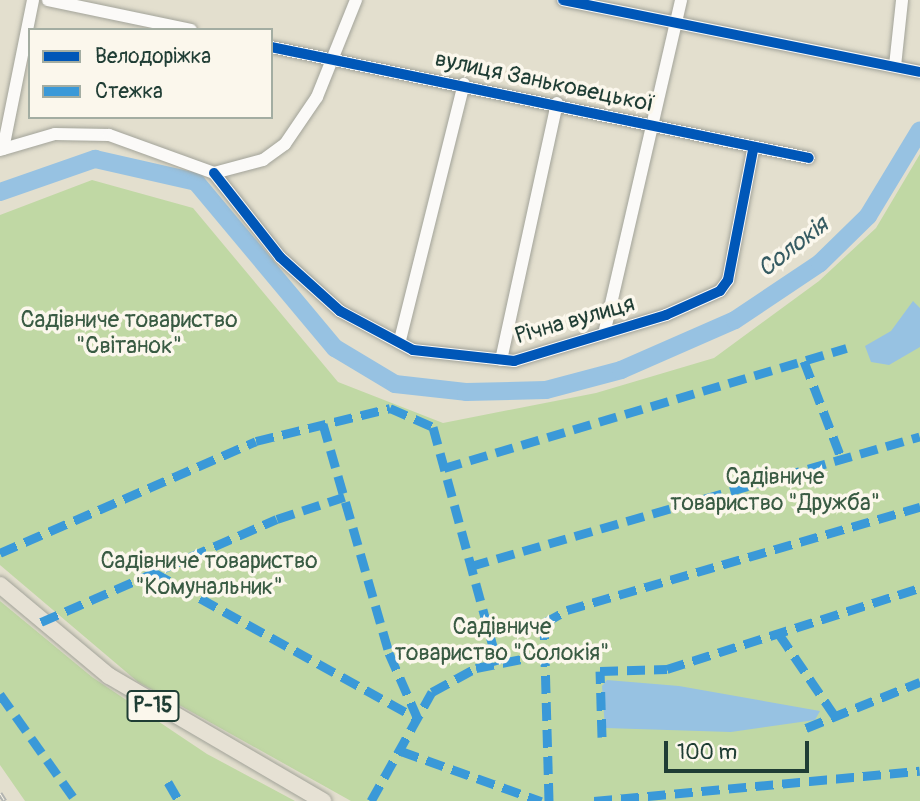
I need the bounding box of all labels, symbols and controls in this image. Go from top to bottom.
legend [28,28,273,119]
text: Велодоріжка [95,43,211,70]
street label: вулиця Заньковецької [433,45,657,119]
text: Стежка [95,78,163,105]
water label: Солокія [752,211,834,283]
street label: Річна вулиця [512,290,638,350]
park label: Садівниче товариство "Світанок" [20,306,238,360]
park label: Садівниче товариство "Дружба" [670,463,880,517]
park label: Садівниче товариство "Комунальник" [100,547,318,601]
park label: Садівниче товариство "Солокія" [395,613,609,667]
road number: Р-15 [125,688,181,724]
scale bar [668,728,813,772]
text: 100 m [677,739,737,766]

